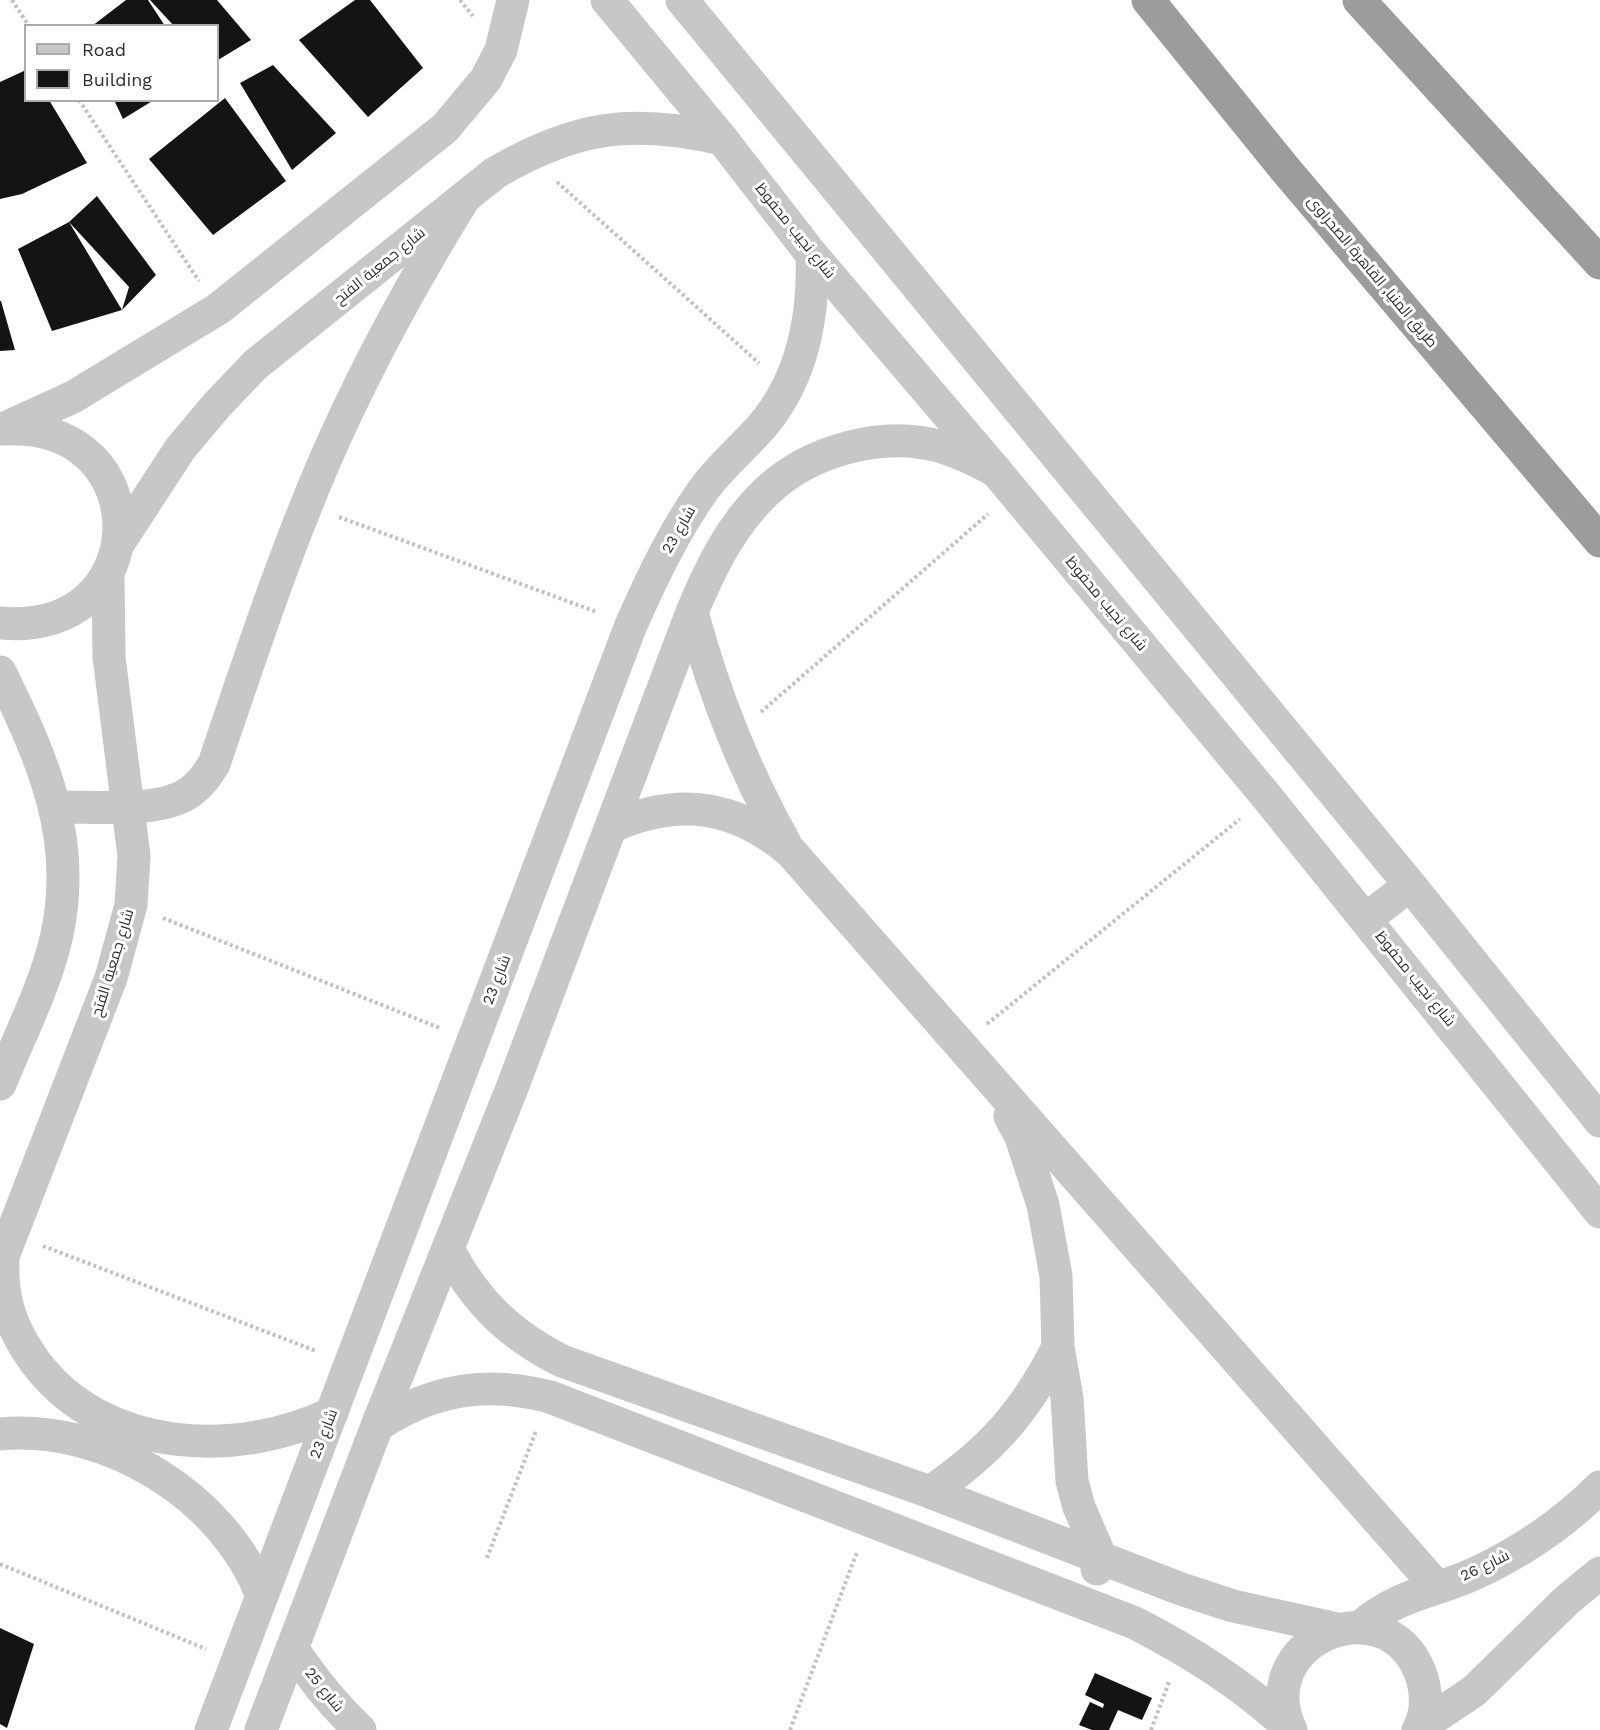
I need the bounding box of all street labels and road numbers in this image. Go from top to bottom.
street label: شارع نجيب محفوظ [751,180,839,282]
street label: طريق المنيا, القاهرة الصحراوى [1303,192,1441,352]
street label: شارع جمعية الفتح [331,224,429,308]
street label: شارع 23 [658,503,700,557]
street label: شارع نجيب محفوظ [1061,553,1151,655]
street label: شارع جمعية الفتح [88,907,138,1019]
street label: شارع نجيب محفوظ [1371,928,1459,1030]
street label: شارع 23 [479,953,515,1007]
street label: شارع 23 [306,1407,342,1461]
street label: شارع 26 [1458,1547,1512,1585]
street label: شارع 25 [301,1664,347,1716]

